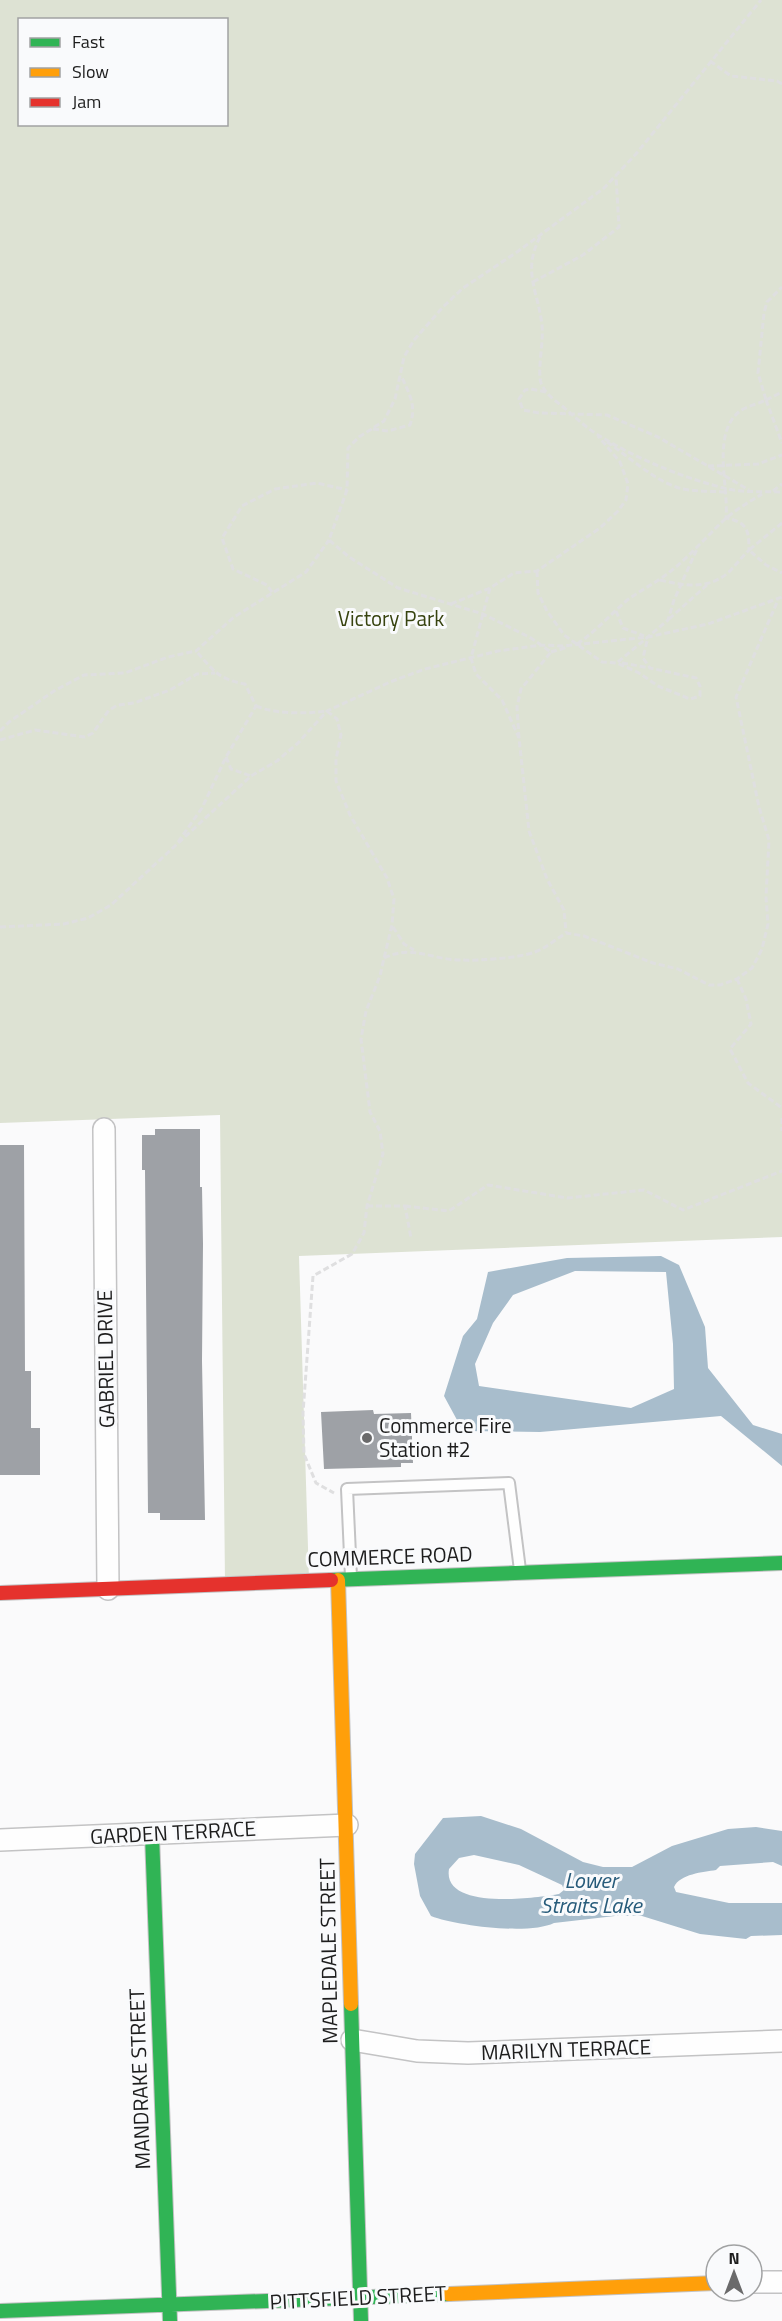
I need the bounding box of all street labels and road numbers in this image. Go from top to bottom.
street label: GABRIEL DRIVE [88,1290,122,1428]
street label: COMMERCE ROAD [307,1537,473,1575]
street label: GARDEN TERRACE [89,1812,257,1852]
street label: MAPLEDALE STREET [310,1858,346,2044]
street label: MANDRAKE STREET [120,1988,158,2170]
street label: MARILYN TERRACE [480,2030,652,2068]
street label: PITTSFIELD STREET [269,2276,447,2318]

